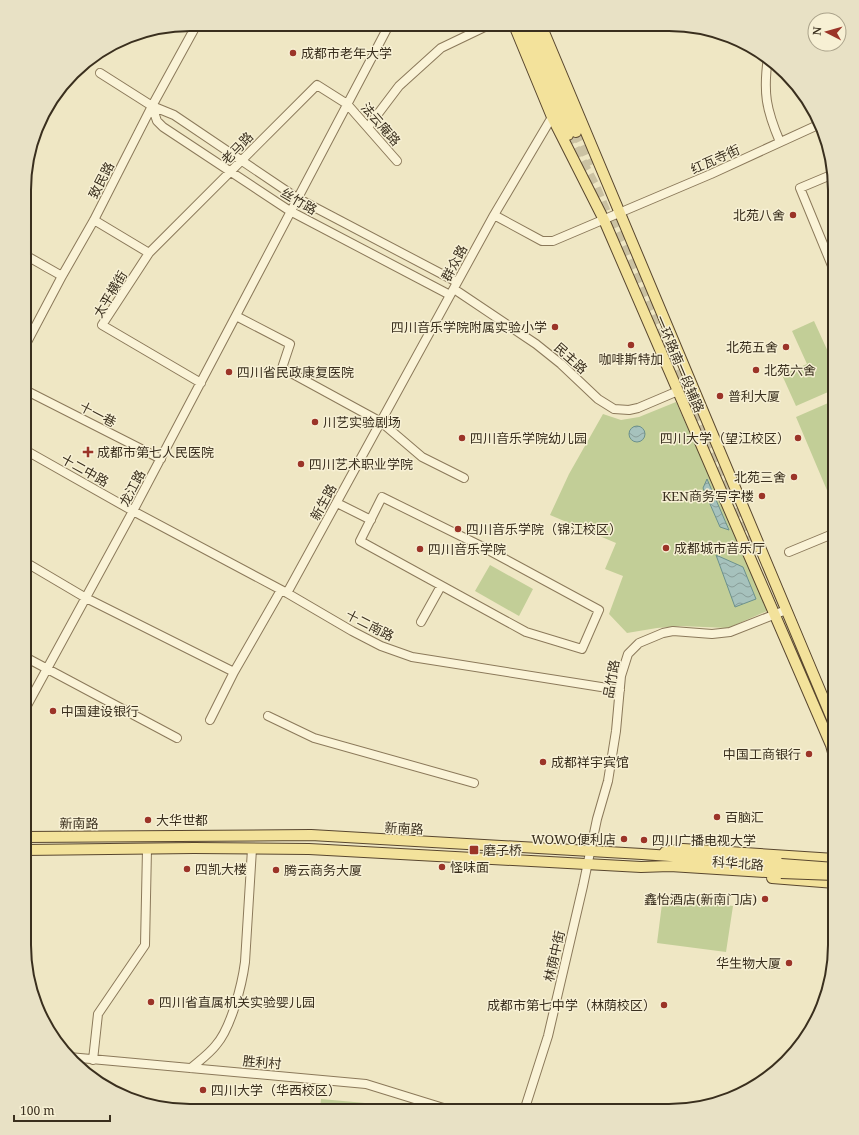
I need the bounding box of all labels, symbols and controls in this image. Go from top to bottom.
north arrow [807,12,847,52]
text: N [809,25,825,36]
place label: 成都市老年大学 [301,44,392,62]
marker: 成都市老年大学 [288,48,298,58]
street label: 法云庵路 [357,98,405,150]
street label: 老马路 [217,128,257,168]
street label: 红瓦寺街 [688,140,742,178]
street label: 致民路 [84,159,118,201]
street label: 丝竹路 [278,183,320,219]
place label: 北苑八舍 [733,206,785,224]
marker: 北苑八舍 [788,210,798,220]
street label: 群众路 [437,242,471,284]
street label: 太平横街 [89,267,131,321]
street label: 一环路南一段辅路 [651,313,709,415]
place label: 四川音乐学院附属实验小学 [391,318,547,336]
marker: 四川音乐学院附属实验小学 [550,322,560,332]
street label: 民主路 [550,338,592,378]
place label: 北苑五舍 [726,338,778,356]
marker: 咖啡斯特加 [626,340,636,350]
marker: 北苑五舍 [781,342,791,352]
place label: 咖啡斯特加 [598,350,664,368]
place label: 北苑六舍 [764,361,816,379]
place label: 四川省民政康复医院 [237,363,354,381]
marker: 北苑六舍 [751,365,761,375]
marker: 四川省民政康复医院 [224,367,234,377]
place label: 普利大厦 [728,387,780,405]
marker: 普利大厦 [715,391,725,401]
street label: 十一巷 [77,397,119,431]
place label: 川艺实验剧场 [323,413,401,431]
marker: 川艺实验剧场 [310,417,320,427]
place label: 四川音乐学院幼儿园 [470,429,587,447]
place label: 四川大学（望江校区） [660,429,790,447]
marker: 四川音乐学院幼儿园 [457,433,467,443]
marker: 四川大学（望江校区） [793,433,803,443]
place label: 成都市第七人民医院 [97,443,214,461]
marker: 成都市第七人民医院 [82,446,94,458]
street label: 十二中路 [58,450,112,490]
place label: 四川艺术职业学院 [309,455,413,473]
marker: 四川艺术职业学院 [296,459,306,469]
street label: 龙江路 [115,467,149,509]
place label: 北苑三舍 [734,468,786,486]
marker: 北苑三舍 [789,472,799,482]
street label: 新生路 [306,481,340,523]
place label: KEN商务写字楼 [662,487,754,505]
marker: KEN商务写字楼 [757,491,767,501]
place label: 四川音乐学院（锦江校区） [466,520,622,538]
marker: 四川音乐学院（锦江校区） [453,524,463,534]
place label: 成都城市音乐厅 [674,539,765,557]
place label: 四川音乐学院 [428,540,506,558]
marker: 成都城市音乐厅 [661,543,671,553]
marker: 四川音乐学院 [415,544,425,554]
street label: 十二南路 [343,605,397,645]
street label: 品竹路 [599,658,623,700]
place label: 中国建设银行 [61,702,139,720]
marker: 中国建设银行 [48,706,58,716]
place label: 中国工商银行 [723,745,801,763]
marker: 中国工商银行 [804,749,814,759]
place label: 成都祥宇宾馆 [551,753,629,771]
marker: 成都祥宇宾馆 [538,757,548,767]
place label: 百脑汇 [725,808,764,826]
place label: 大华世都 [156,811,208,829]
marker: 百脑汇 [712,812,722,822]
street label: 新南路 [59,814,99,832]
marker: 大华世都 [143,815,153,825]
street label: 新南路 [384,818,424,838]
place label: WOWO便利店 [531,830,616,848]
place label: 四川广播电视大学 [652,831,756,849]
marker: WOWO便利店 [619,834,629,844]
marker: 四川广播电视大学 [639,835,649,845]
place label: 磨子桥 [483,841,522,859]
marker: 磨子桥 [468,844,480,856]
street label: 科华北路 [711,852,765,874]
place label: 怪味面 [450,858,489,876]
place label: 四凯大楼 [195,860,247,878]
place label: 腾云商务大厦 [284,861,362,879]
marker: 怪味面 [437,862,447,872]
marker: 四凯大楼 [182,864,192,874]
marker: 腾云商务大厦 [271,865,281,875]
place label: 鑫怡酒店(新南门店) [644,890,757,908]
marker: 鑫怡酒店(新南门店) [760,894,770,904]
street label: 林荫中街 [539,929,569,983]
place label: 华生物大厦 [716,954,781,972]
marker: 华生物大厦 [784,958,794,968]
place label: 四川省直属机关实验婴儿园 [159,993,315,1011]
place label: 成都市第七中学（林荫校区） [487,996,656,1014]
marker: 四川省直属机关实验婴儿园 [146,997,156,1007]
marker: 成都市第七中学（林荫校区） [659,1000,669,1010]
street label: 胜利村 [242,1051,282,1073]
place label: 四川大学（华西校区） [211,1081,341,1099]
marker: 四川大学（华西校区） [198,1085,208,1095]
scale bar [14,1097,110,1123]
text: 100 m [20,1102,55,1119]

